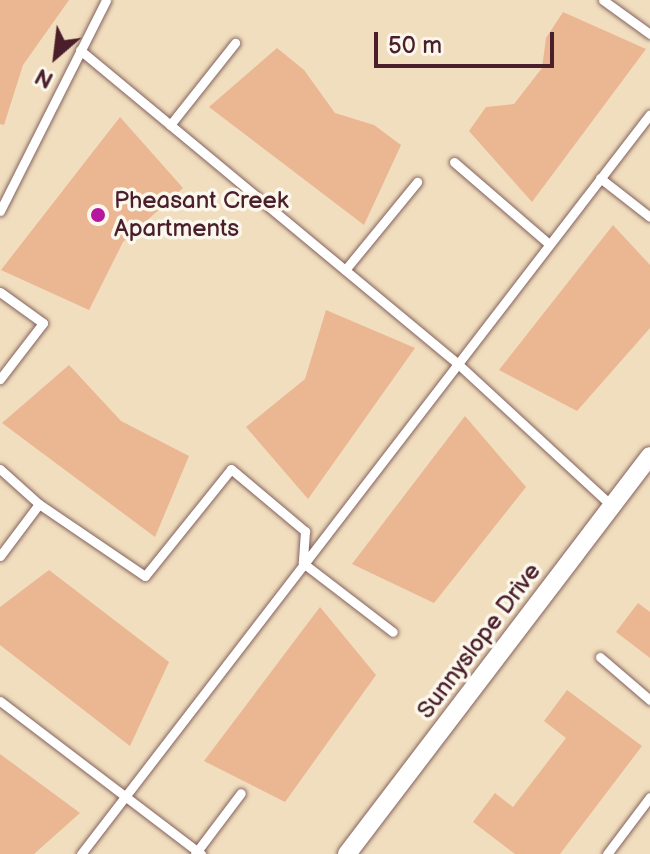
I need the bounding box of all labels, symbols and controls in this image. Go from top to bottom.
north arrow [16,16,96,96]
scale bar [378,16,558,66]
text: 50 m [388,31,442,60]
text: N [31,62,58,93]
place label: Pheasant Creek Apartments [114,187,289,243]
marker: Pheasant Creek Apartments [89,206,107,224]
street label: Sunnyslope Drive [411,558,547,724]

